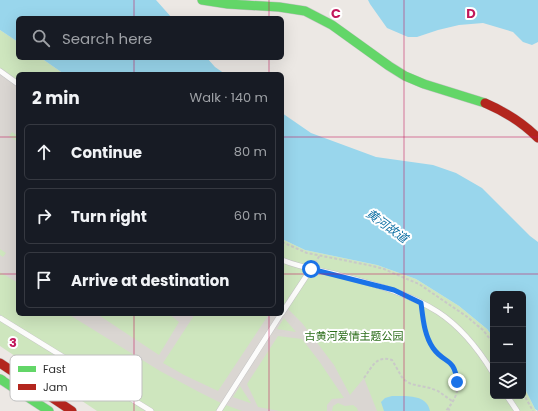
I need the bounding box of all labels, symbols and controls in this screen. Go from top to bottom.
text: C [331,4,341,23]
text: D [466,4,476,23]
search box [16,16,284,60]
icon: search [30,27,52,49]
text: Search here [62,28,152,49]
text: 2 min [32,86,80,110]
text: Walk · 140 m [190,88,268,107]
icon: ahead [33,141,55,163]
text: Continue [71,142,142,163]
text: 80 m [234,142,267,161]
icon: right [33,205,55,227]
water label: 黄河故道 [363,205,413,248]
text: Turn right [71,206,147,227]
text: 60 m [234,206,267,225]
route start [302,260,320,278]
icon: arrive [33,269,55,291]
text: Arrive at destination [71,270,229,291]
map controls [490,291,526,399]
button: + [490,291,526,327]
button: − [490,327,526,363]
park label: 古黄河爱情主题公园 [305,328,404,344]
text: 3 [9,333,17,352]
legend [10,355,142,401]
text: Fast [43,361,66,377]
button: layers [490,363,526,399]
route end [448,373,466,391]
text: Jam [43,379,68,395]

